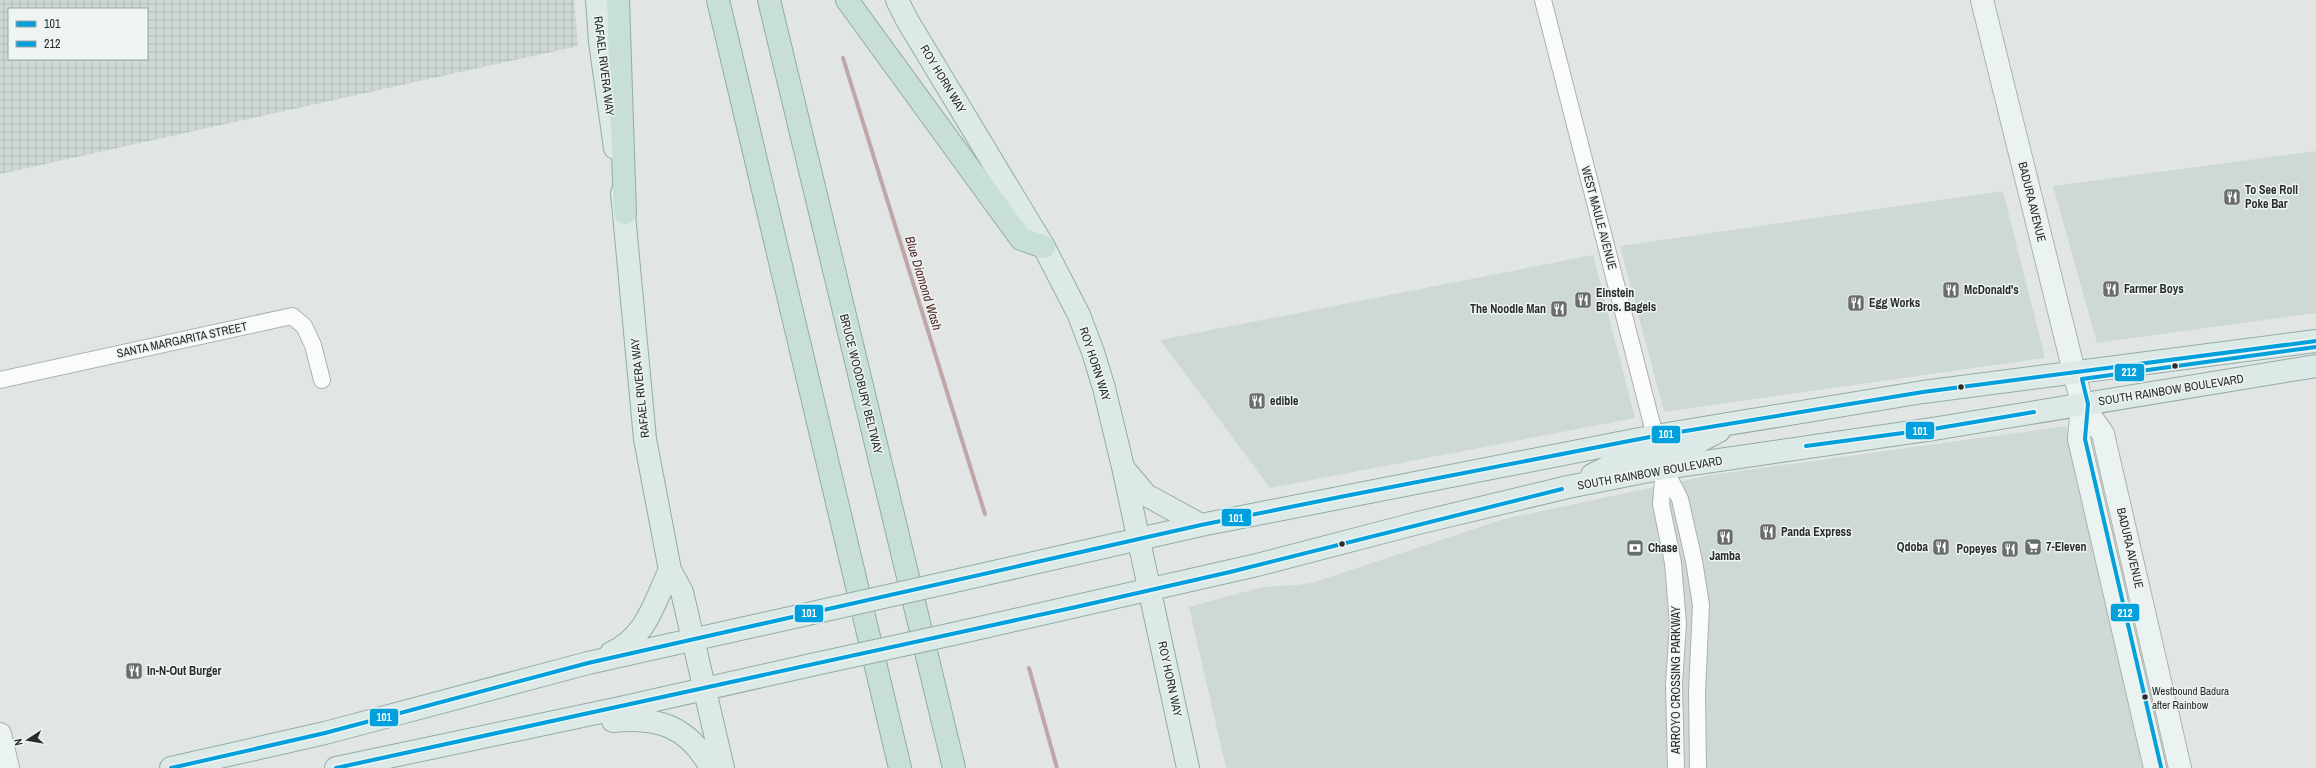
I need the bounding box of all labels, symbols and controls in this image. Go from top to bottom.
legend [8,8,148,60]
street label: RAFAEL RIVERA WAY [590,15,618,117]
text: 101 [44,16,61,32]
text: 212 [44,36,60,52]
street label: ROY HORN WAY [916,42,970,116]
street label: BADURA AVENUE [2014,160,2050,244]
street label: WEST MAULE AVENUE [1577,164,1621,272]
place label: To See Roll Poke Bar [2245,182,2298,212]
restaurant icon: To See Roll Poke Bar [2222,187,2242,207]
water label: Blue Diamond Wash [901,234,946,332]
restaurant icon: Farmer Boys [2101,279,2121,299]
restaurant icon: McDonald's [1941,280,1961,300]
place label: Farmer Boys [2124,281,2184,297]
place label: McDonald's [1964,282,2019,298]
place label: Einstein Bros. Bagels [1596,285,1657,315]
restaurant icon: Einstein Bros. Bagels [1573,290,1593,310]
restaurant icon: Egg Works [1846,293,1866,313]
place label: Egg Works [1869,295,1921,311]
restaurant icon: The Noodle Man [1549,299,1569,319]
place label: The Noodle Man [1470,301,1546,317]
street label: BRUCE WOODBURY BELTWAY [836,312,886,456]
street label: SANTA MARGARITA STREET [115,318,249,362]
street label: ROY HORN WAY [1076,325,1115,403]
street label: RAFAEL RIVERA WAY [627,337,653,439]
unlabelled marker [2170,361,2180,371]
line badge: 212 [2114,363,2145,382]
text: 212 [2121,365,2137,379]
street label: SOUTH RAINBOW BOULEVARD [2097,371,2245,409]
unlabelled marker [1956,382,1966,392]
restaurant icon: edible [1247,391,1267,411]
place label: edible [1270,393,1299,409]
line badge: 101 [1905,421,1935,440]
text: 101 [1912,424,1928,438]
line badge: 101 [1651,425,1681,444]
text: 101 [1658,427,1674,441]
street label: SOUTH RAINBOW BOULEVARD [1576,452,1724,494]
street label: BADURA AVENUE [2113,506,2147,590]
line badge: 101 [1221,508,1252,527]
text: 101 [1228,511,1244,525]
restaurant icon: Panda Express [1758,522,1778,542]
place label: Panda Express [1781,524,1852,540]
restaurant icon: Jamba [1715,527,1735,547]
restaurant icon: Qdoba [1931,537,1951,557]
supermarket icon: 7-Eleven [2023,537,2043,557]
bank icon: Chase [1625,538,1645,558]
unlabelled marker [1337,539,1347,549]
place label: Qdoba [1897,539,1929,555]
restaurant icon: Popeyes [2000,539,2020,559]
place label: 7-Eleven [2046,539,2086,555]
place label: Chase [1648,540,1678,556]
place label: Popeyes [1957,541,1998,557]
place label: Jamba [1709,548,1741,564]
line badge: 212 [2110,603,2140,622]
line badge: 101 [794,604,824,623]
text: 101 [801,606,817,620]
street label: ARROYO CROSSING PARKWAY [1668,606,1684,755]
text: 212 [2117,606,2133,620]
street label: ROY HORN WAY [1154,640,1186,719]
restaurant icon: In-N-Out Burger [124,661,144,681]
place label: In-N-Out Burger [147,663,222,679]
place label: Westbound Badura after Rainbow [2152,684,2229,712]
marker: Westbound Badura after Rainbow [2140,692,2150,702]
line badge: 101 [369,708,399,727]
text: 101 [376,710,392,724]
north arrow [8,720,48,760]
text: N [11,737,26,747]

